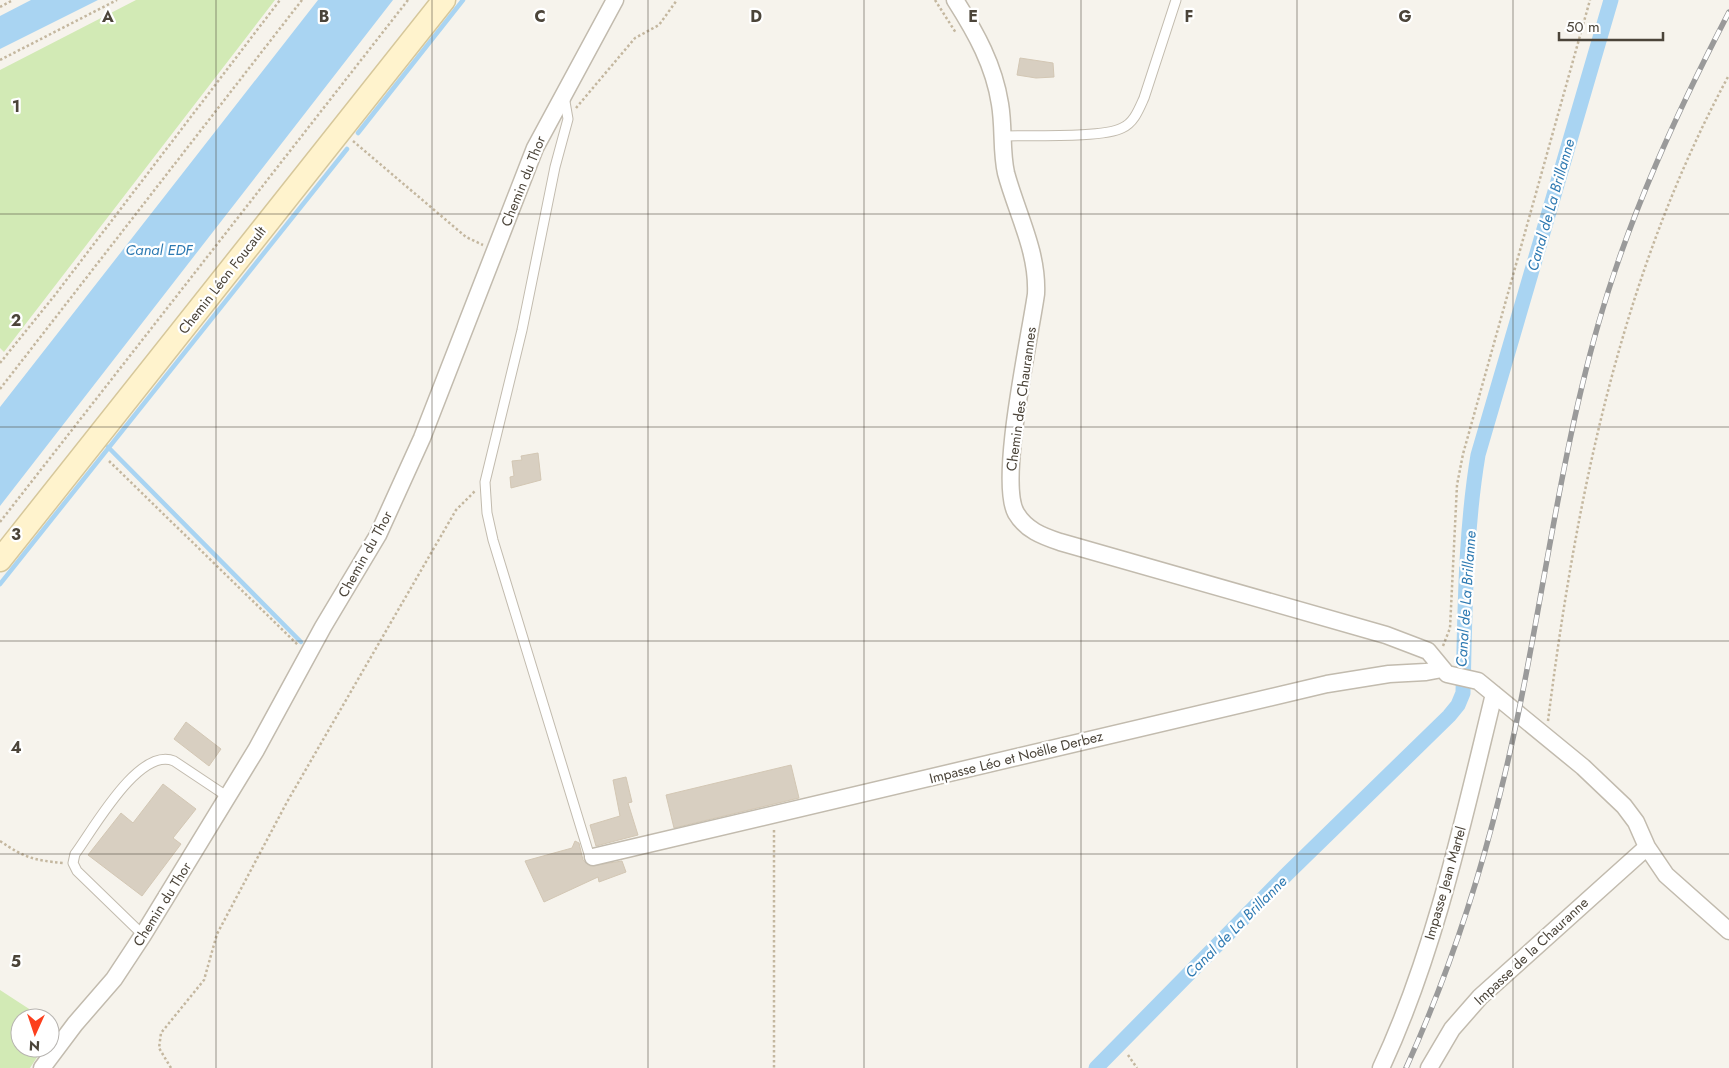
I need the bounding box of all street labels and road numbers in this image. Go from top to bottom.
street label: Chemin du Thor [496,133,550,229]
street label: Chemin Léon Foucault [174,221,271,338]
street label: Chemin des Chaurannes [1001,325,1041,472]
street label: Chemin du Thor [333,507,397,601]
street label: Impasse Léo et Noëlle Derbez [927,726,1106,788]
street label: Impasse Jean Martel [1419,824,1471,942]
street label: Chemin du Thor [128,858,196,950]
street label: Impasse de la Chauranne [1469,893,1593,1009]

